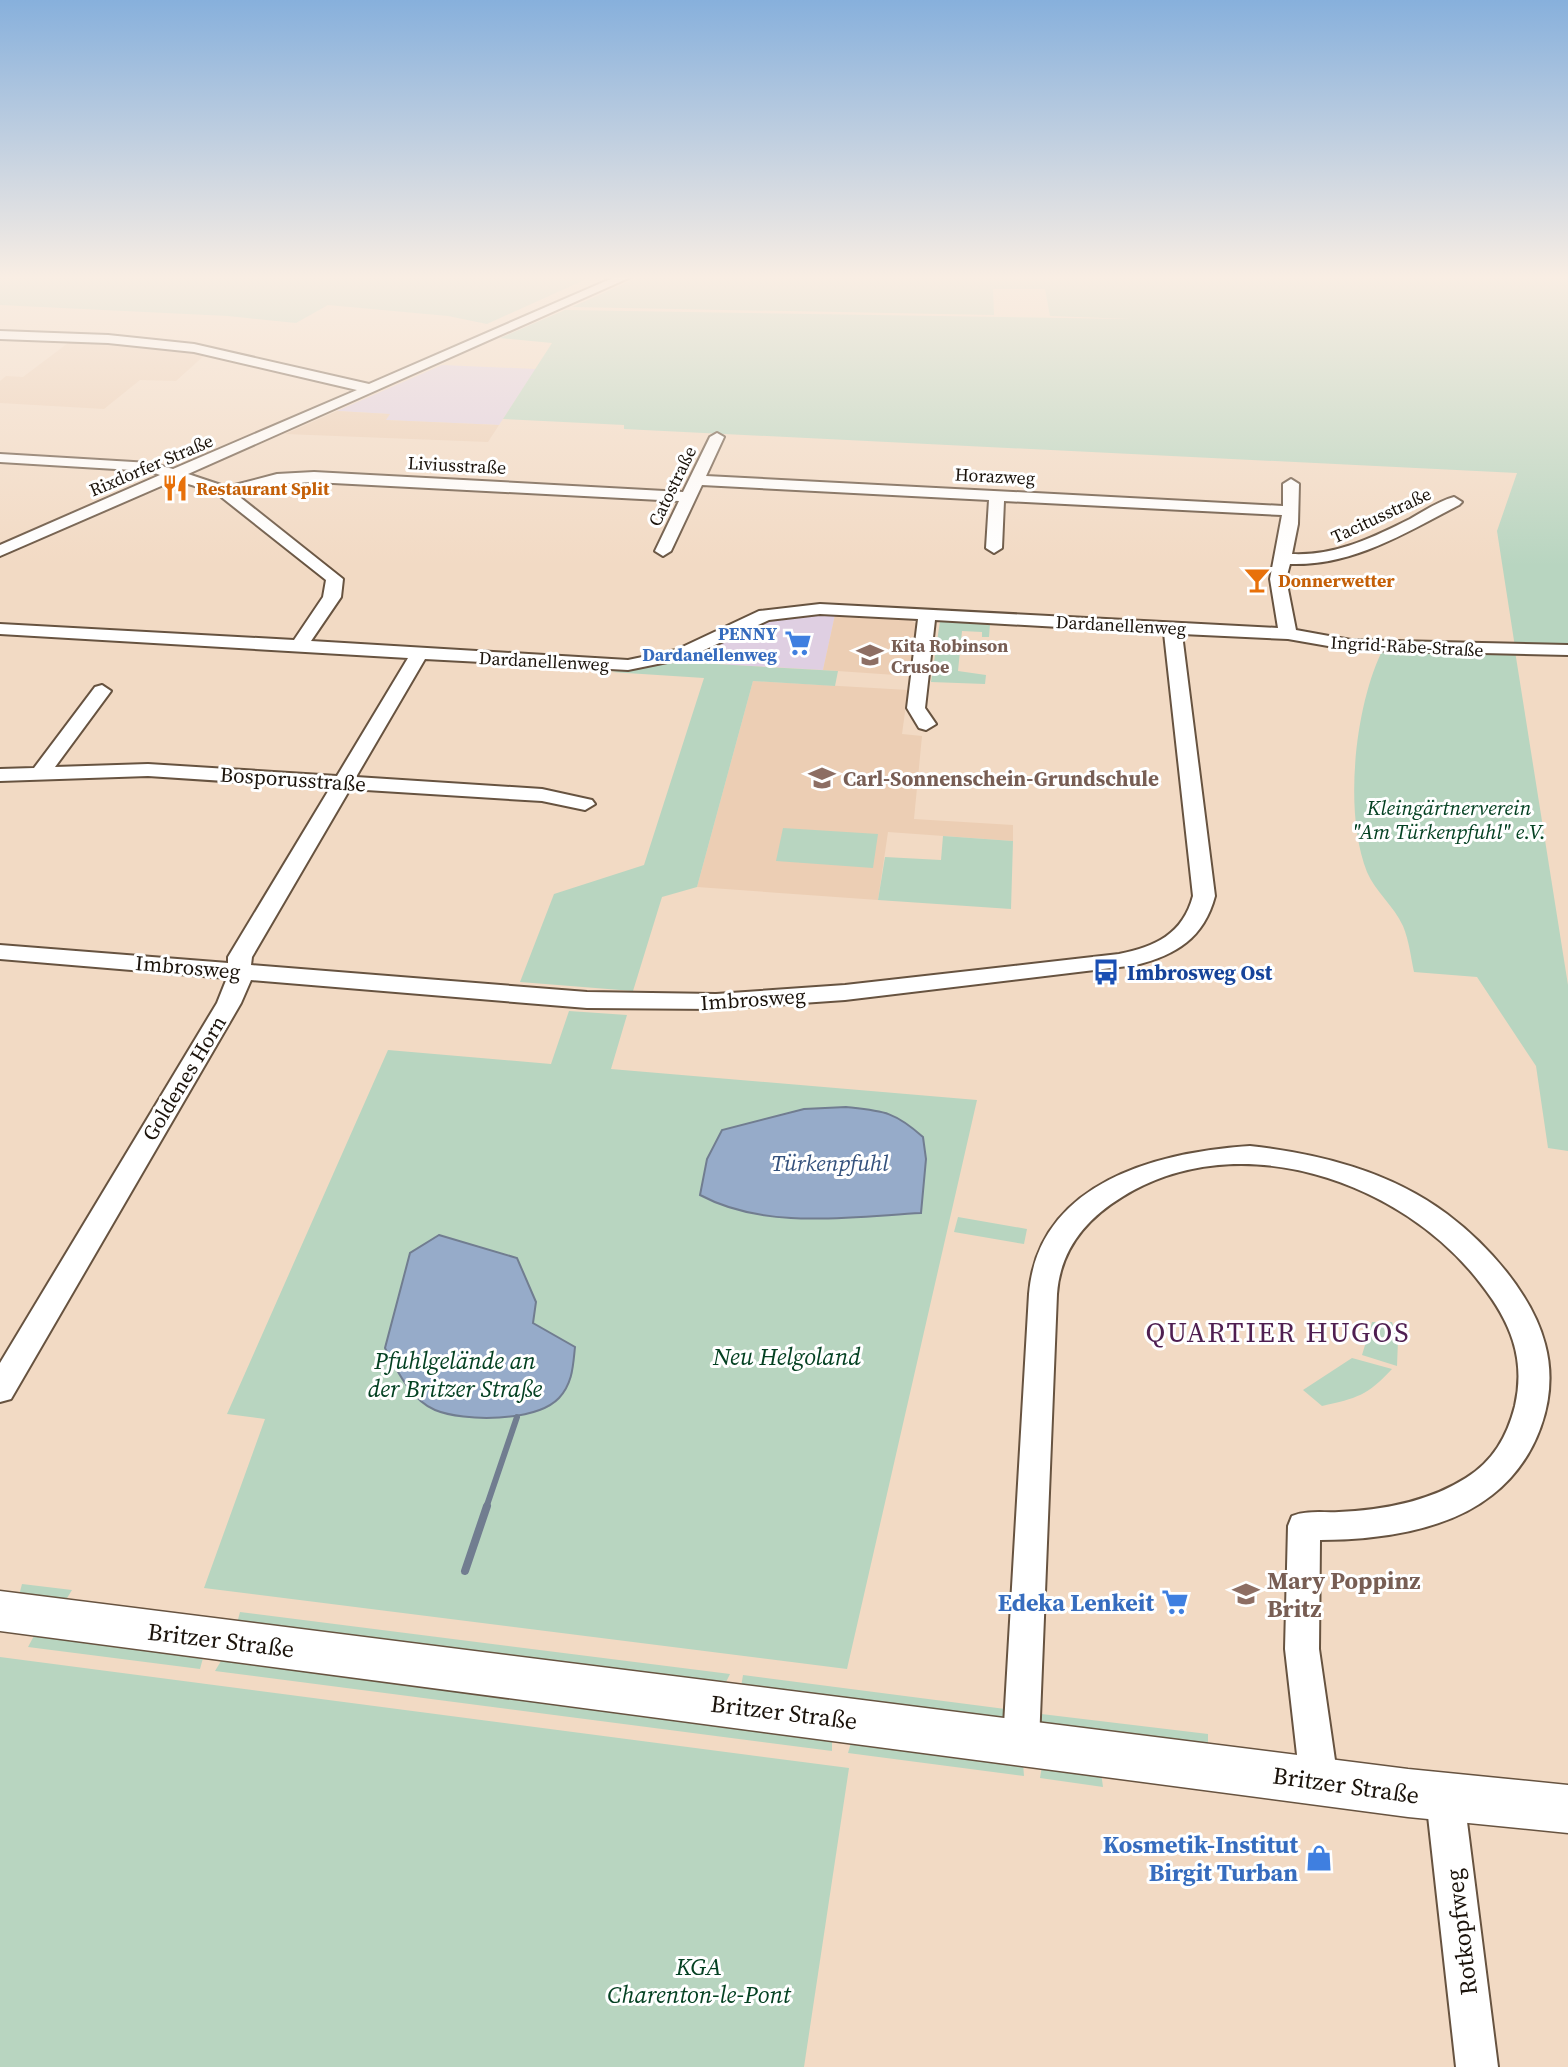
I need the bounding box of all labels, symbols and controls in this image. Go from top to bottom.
street label: Rixdorfer Straße [85,428,217,502]
street label: Catostraße [642,442,702,530]
street label: Liviusstraße [407,450,507,480]
street label: Horazweg [954,461,1036,491]
restaurant icon: Restaurant Split [160,473,190,503]
place label: Restaurant Split [196,476,330,501]
street label: Tacitusstraße [1327,481,1435,549]
bar icon: Donnerwetter [1242,565,1272,595]
place label: Donnerwetter [1278,568,1395,593]
street label: Dardanellenweg [1055,609,1187,641]
place label: PENNY Dardanellenweg [642,621,778,667]
supermarket icon: PENNY Dardanellenweg [783,628,813,658]
street label: Ingrid-Rabe-Straße [1330,630,1484,662]
place label: Kita Robinson Crusoe [891,633,1008,679]
school or university icon: Kita Robinson Crusoe [855,640,885,670]
street label: Dardanellenweg [478,645,610,677]
street label: Bosporusstraße [219,759,367,799]
school or university icon: Carl-Sonnenschein-Grundschule [807,763,837,793]
place label: Carl-Sonnenschein-Grundschule [843,764,1159,793]
park label: Kleingärtnerverein "Am Türkenpfuhl" e.V. [1352,793,1546,846]
street label: Imbrosweg [134,948,242,986]
bus stop icon: Imbrosweg Ost [1091,957,1121,987]
place label: Imbrosweg Ost [1127,958,1273,987]
street label: Imbrosweg [699,981,807,1017]
street label: Goldenes Horn [135,1010,233,1146]
water label: Türkenpfuhl [771,1147,889,1179]
district label: QUARTIER HUGOS [1145,1313,1411,1351]
park label: Neu Helgoland [712,1340,861,1373]
park label: Pfuhlgelände an der Britzer Straße [368,1344,543,1405]
place label: Mary Poppinz Britz [1267,1564,1420,1625]
school or university icon: Mary Poppinz Britz [1231,1579,1261,1609]
place label: Edeka Lenkeit [998,1586,1154,1619]
supermarket icon: Edeka Lenkeit [1160,1587,1190,1617]
street label: Britzer Straße [146,1615,296,1665]
street label: Britzer Straße [709,1687,859,1737]
street label: Britzer Straße [1271,1758,1421,1812]
place label: Kosmetik-Institut Birgit Turban [1103,1828,1298,1889]
shop icon: Kosmetik-Institut Birgit Turban [1304,1843,1334,1873]
street label: Rotkopfweg [1437,1867,1485,1997]
park label: KGA Charenton-le-Pont [607,1950,792,2011]

